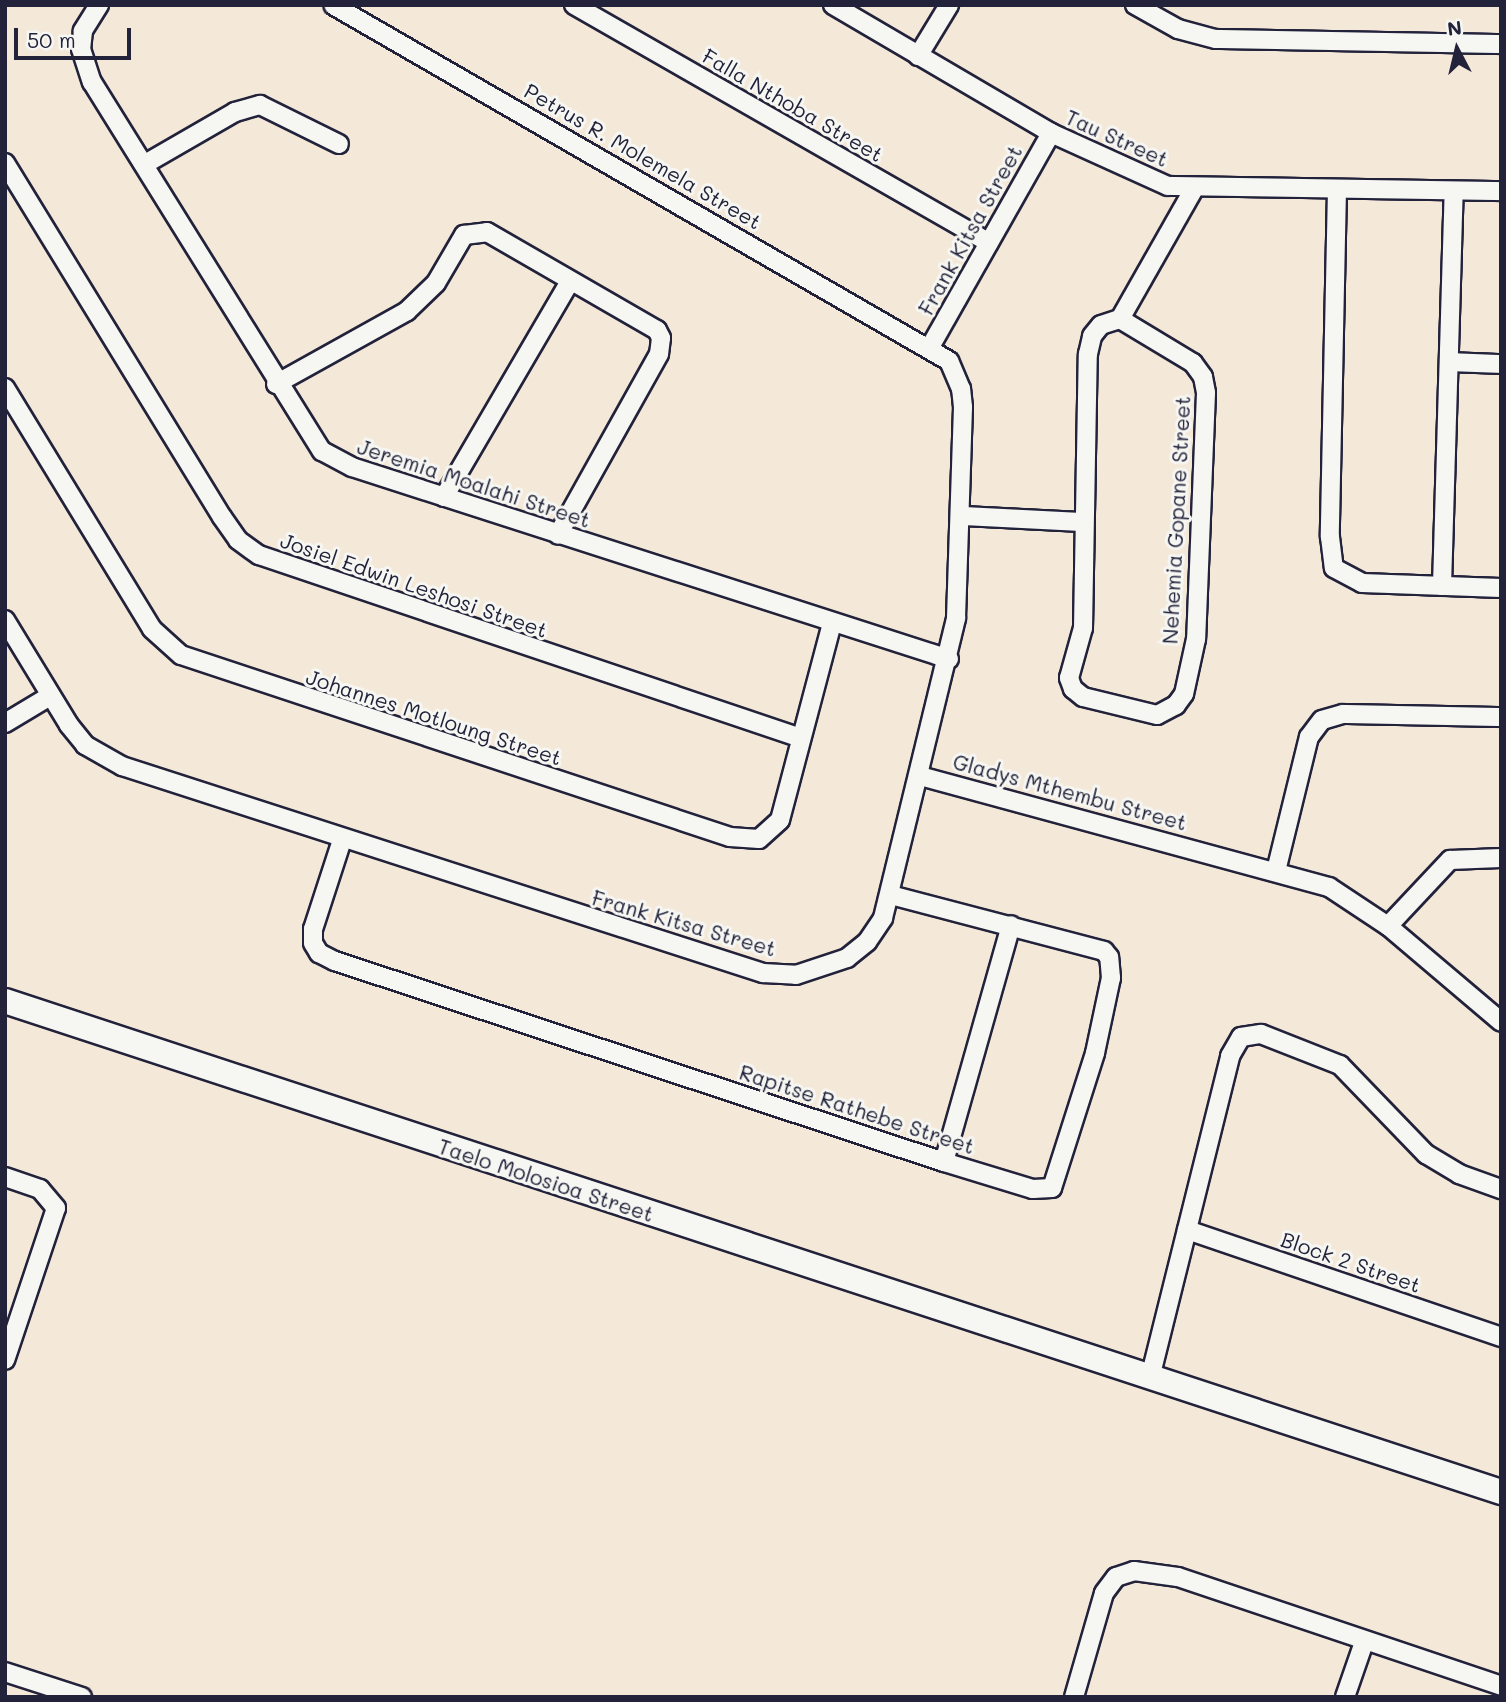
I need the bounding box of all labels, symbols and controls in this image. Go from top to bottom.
scale bar [18,14,135,58]
north arrow [1422,14,1492,84]
text: N [1446,14,1463,41]
text: 50 m [27,26,76,53]
street label: Falla Nthoba Street [698,43,888,167]
street label: Petrus R. Molemela Street [520,78,766,234]
street label: Tau Street [1062,104,1172,172]
street label: Frank Kitsa Street [913,141,1027,319]
street label: Nehemia Gopane Street [1157,395,1195,645]
street label: Jeremia Moalahi Street [354,433,594,533]
street label: Josiel Edwin Leshosi Street [277,527,551,643]
street label: Johannes Motloung Street [303,664,565,770]
street label: Gladys Mthembu Street [950,749,1190,835]
street label: Frank Kitsa Street [589,885,779,961]
street label: Rapitse Rathebe Street [736,1059,978,1159]
street label: Taelo Molosioa Street [435,1133,657,1227]
street label: Block 2 Street [1278,1226,1424,1298]

